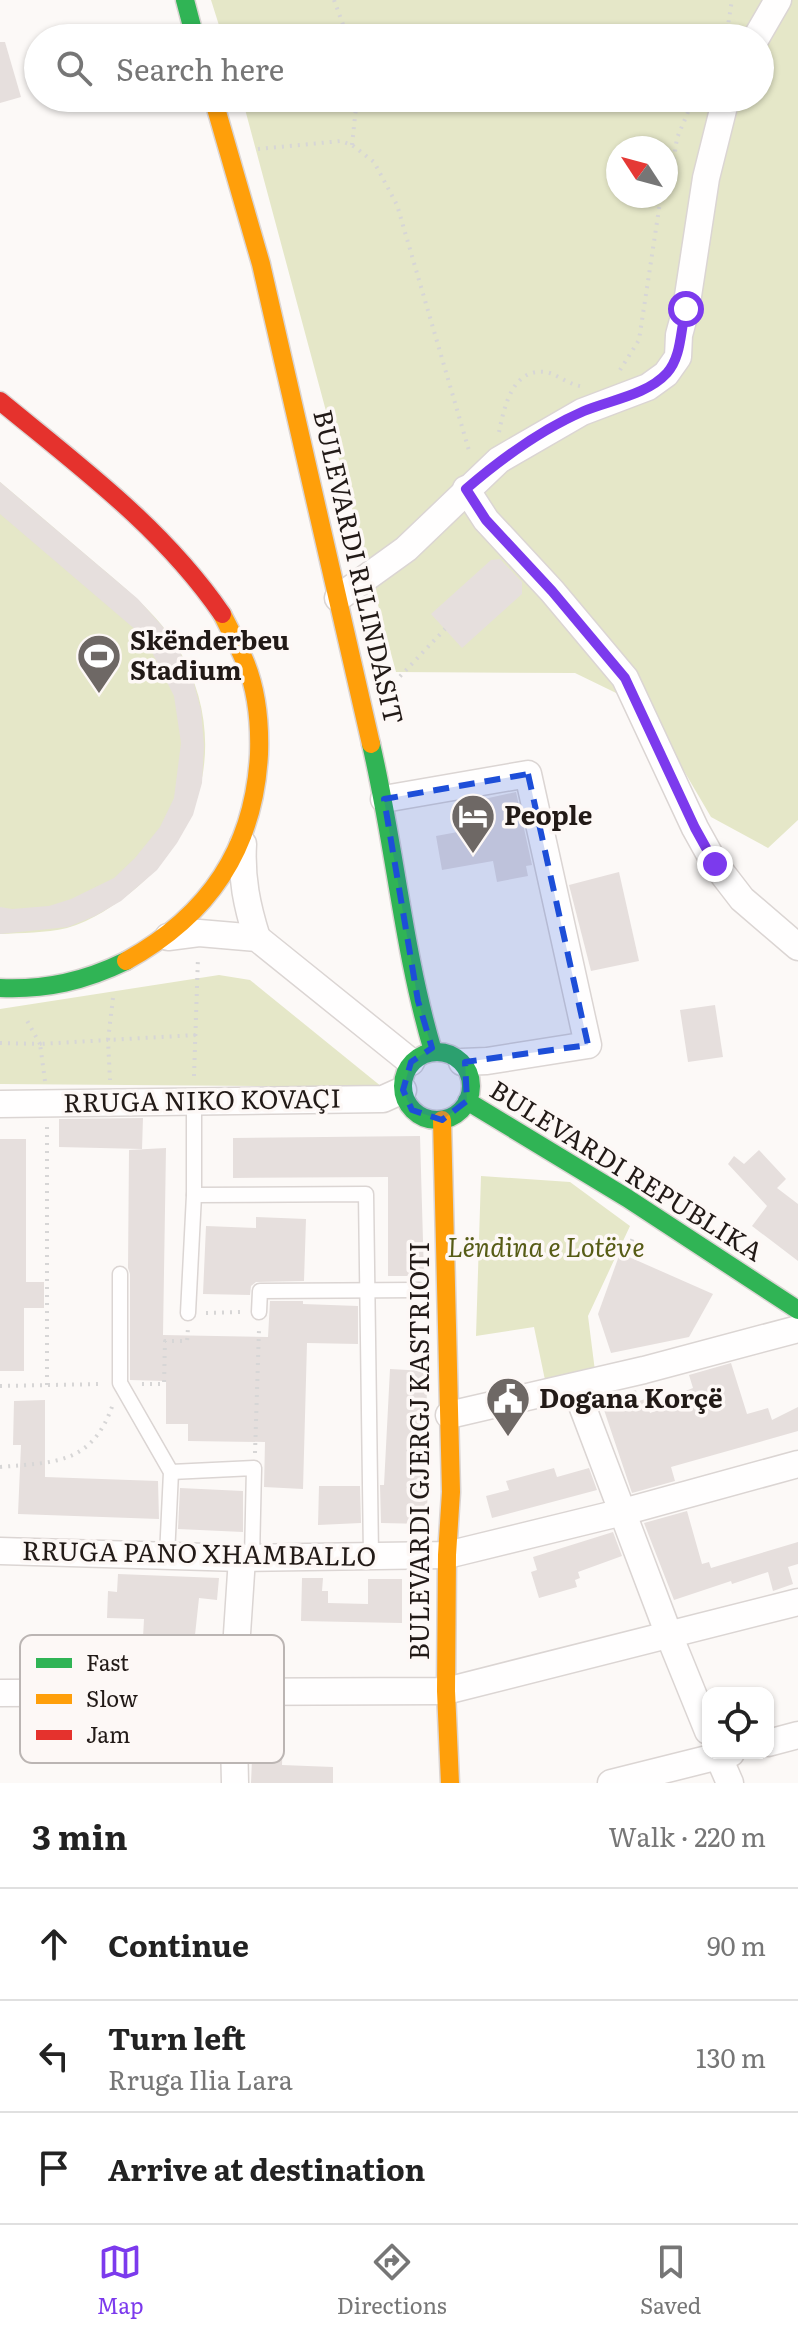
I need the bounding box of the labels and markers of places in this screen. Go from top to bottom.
place label: Skënderbeu Stadium [130,619,289,688]
sports icon: Skënderbeu Stadium [75,632,123,695]
hotel icon: People [449,792,497,855]
place label: People [504,794,592,833]
public building icon: Dogana Korçë [484,1375,532,1438]
place label: Dogana Korçë [539,1377,723,1416]

